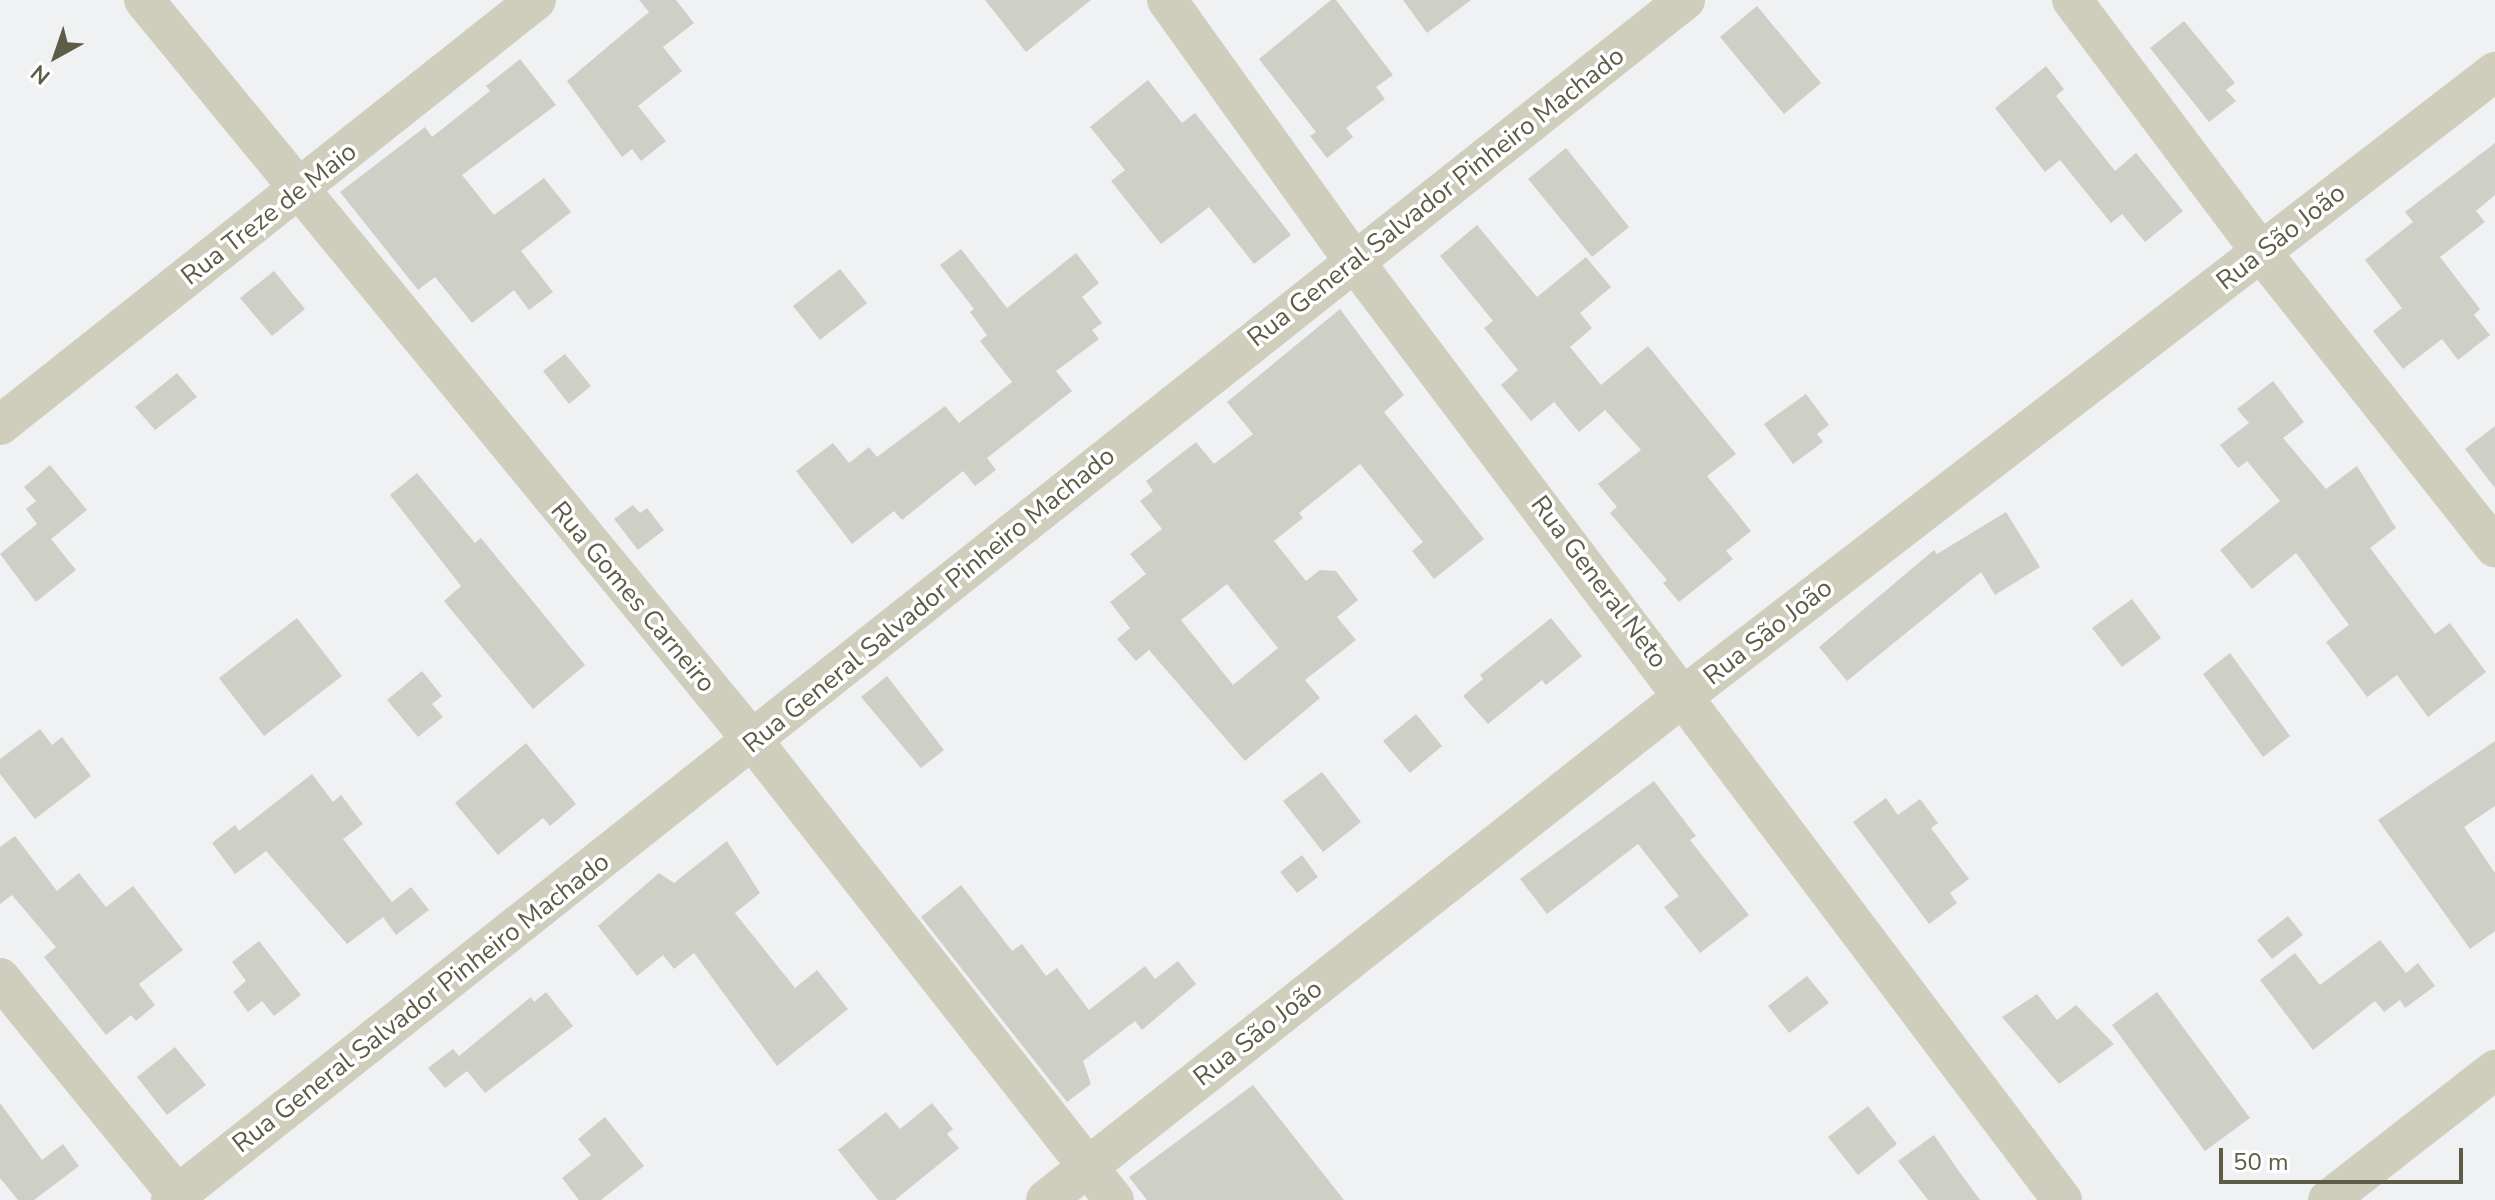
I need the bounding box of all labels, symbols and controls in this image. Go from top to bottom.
north arrow [16,16,96,96]
street label: Rua General Salvador Pinheiro Machado [1242,40,1630,354]
text: N [25,58,57,91]
street label: Rua Treze de Maio [175,136,363,292]
street label: Rua São João [2211,177,2351,297]
street label: Rua General Salvador Pinheiro Machado [737,440,1121,760]
street label: Rua General Neto [1524,490,1674,674]
street label: Rua Gomes Carneiro [544,495,722,699]
street label: Rua São João [1698,572,1838,692]
street label: Rua General Salvador Pinheiro Machado [227,846,615,1160]
street label: Rua São João [1188,973,1328,1093]
scale bar [2223,1132,2467,1182]
text: 50 m [2233,1146,2289,1178]

